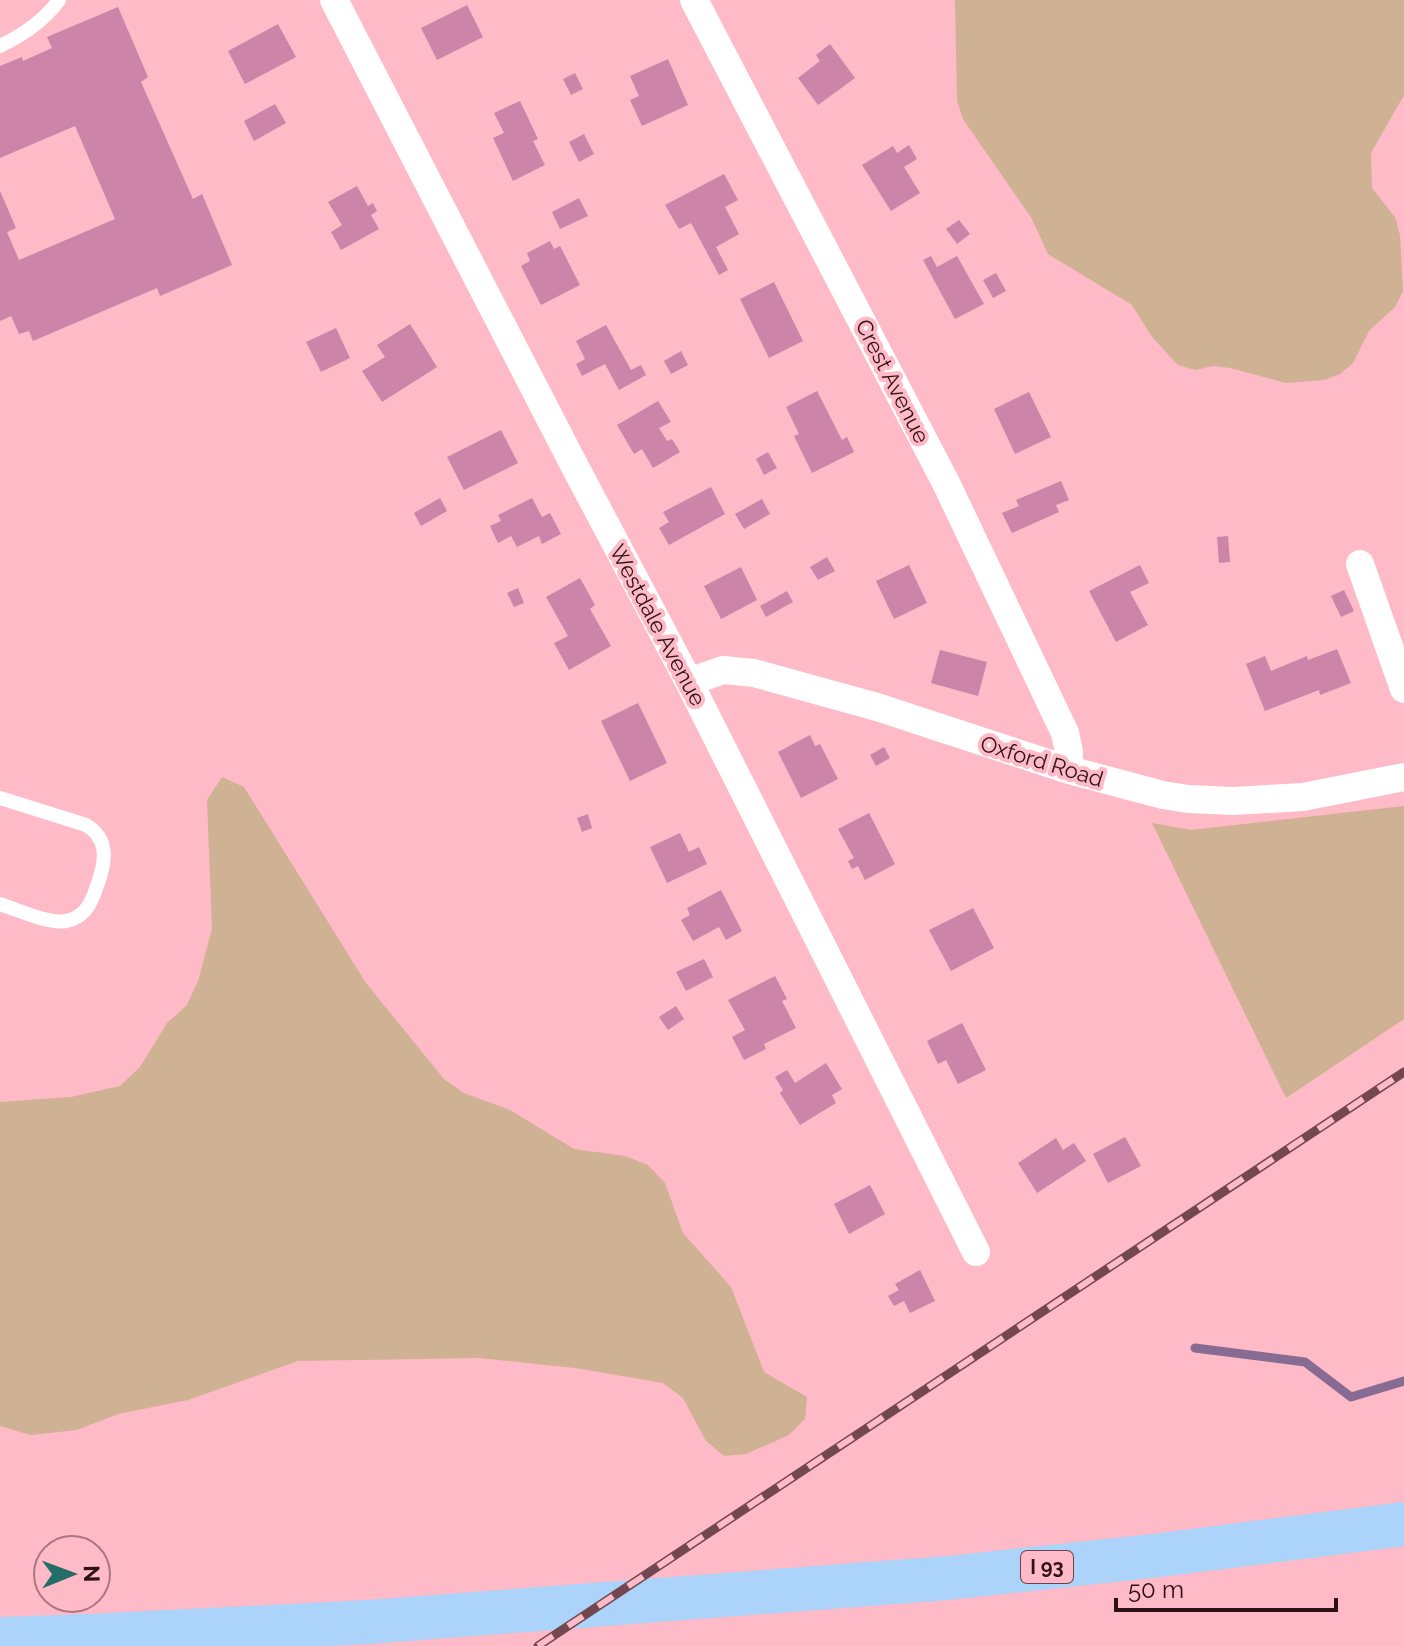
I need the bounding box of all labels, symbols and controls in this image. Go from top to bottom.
street label: Crest Avenue [851,315,935,447]
street label: Westdale Avenue [605,540,712,710]
street label: Oxford Road [978,730,1106,792]
north arrow [32,1534,112,1614]
road number: I 93 [1021,1551,1073,1583]
scale bar [1116,1562,1336,1612]
text: N [79,1565,105,1582]
text: 50 m [1128,1575,1184,1604]

